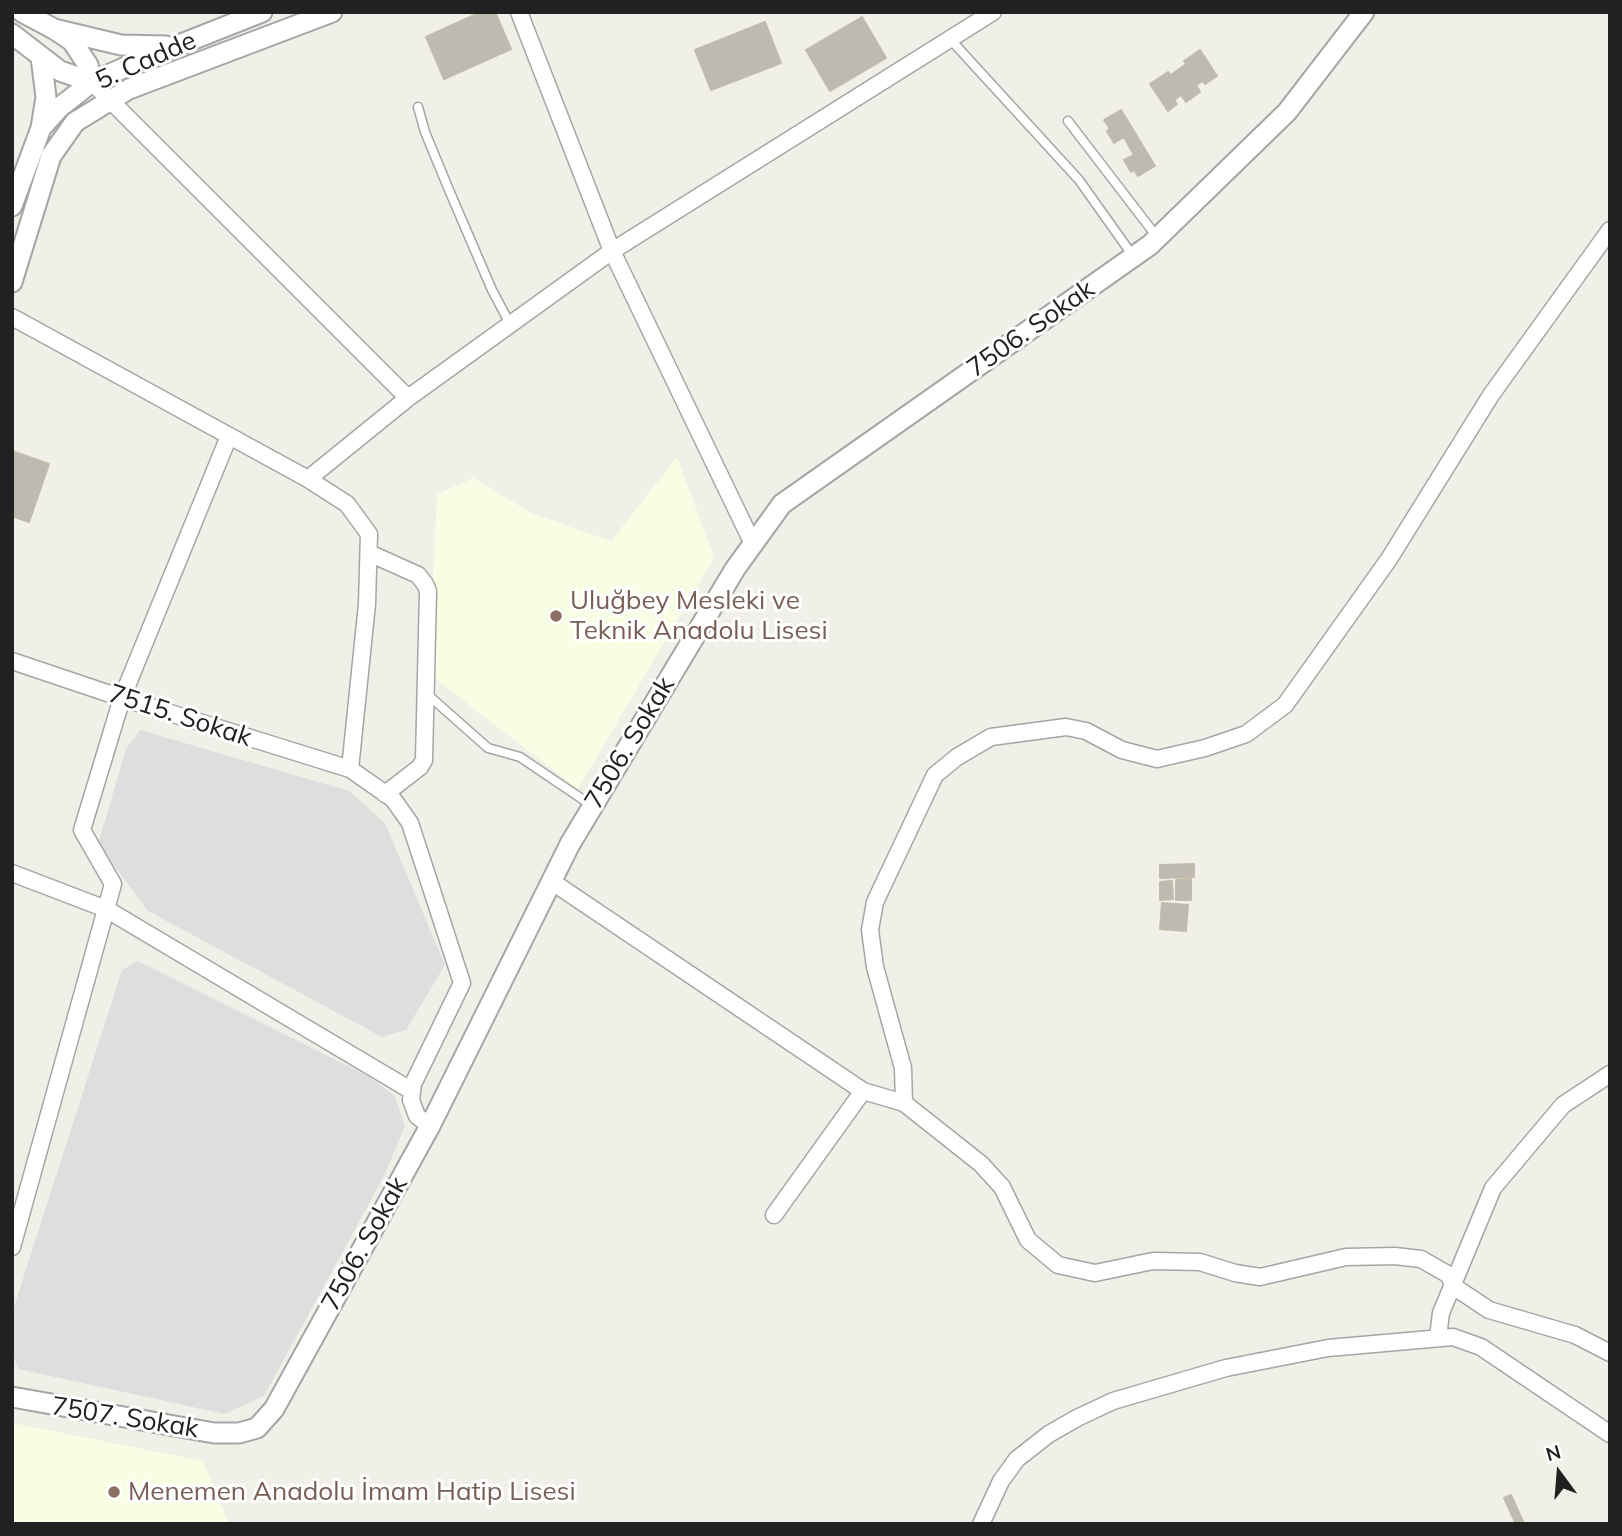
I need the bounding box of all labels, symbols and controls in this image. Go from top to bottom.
street label: 5. Cadde [91,25,201,97]
street label: 7506. Sokak [961,274,1101,384]
place label: Uluğbey Mesleki ve Teknik Anadolu Lisesi [570,585,828,646]
marker: Uluğbey Mesleki ve Teknik Anadolu Lisesi [548,608,564,624]
street label: 7506. Sokak [578,671,682,815]
street label: 7515. Sokak [105,678,255,754]
street label: 7506. Sokak [315,1172,415,1316]
street label: 7507. Sokak [49,1391,201,1445]
north arrow [1524,1438,1594,1508]
text: N [1543,1439,1563,1466]
place label: Menemen Anadolu İmam Hatip Lisesi [128,1476,576,1508]
marker: Menemen Anadolu İmam Hatip Lisesi [106,1484,122,1500]

